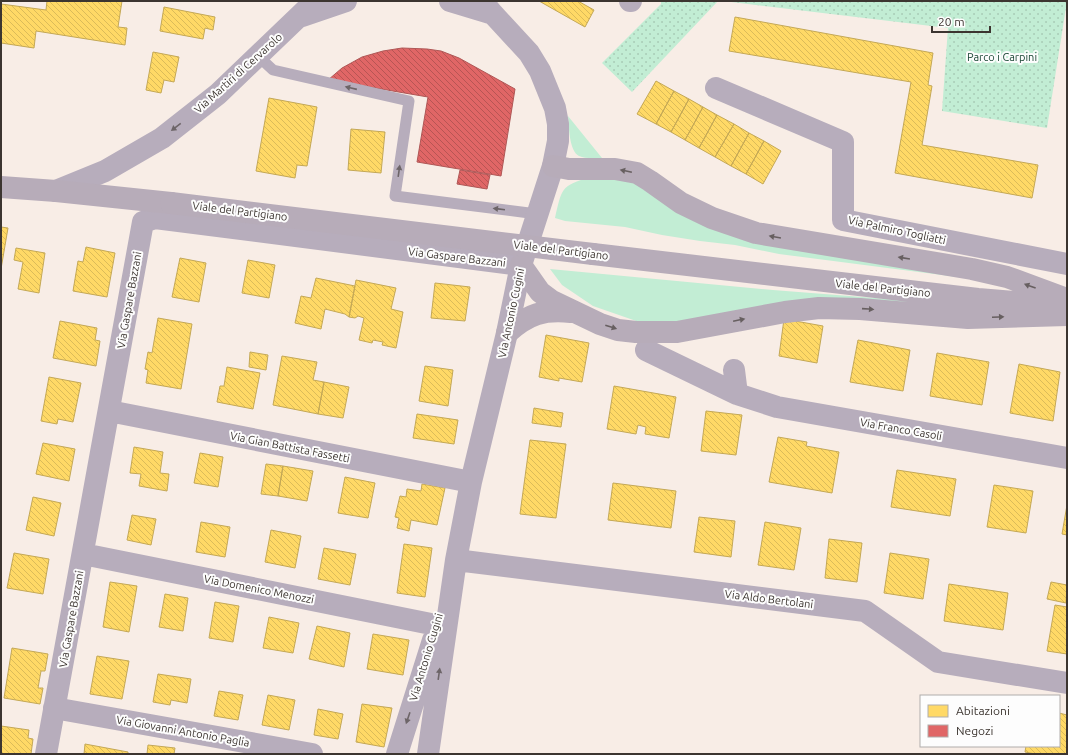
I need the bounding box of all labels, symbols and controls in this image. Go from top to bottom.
scale bar [932,8,990,34]
text: 20 m [938,15,965,28]
street label: Via Martiri di Cervarolo [192,31,284,115]
park label: Parco i Carpini [967,51,1037,63]
one-way arrow [345,85,357,91]
one-way arrow [170,123,181,131]
one-way arrow [396,165,402,177]
one-way arrow [619,167,632,173]
street label: Viale del Partigiano [192,199,288,223]
one-way arrow [493,206,505,212]
street label: Via Palmiro Togliatti [847,214,947,246]
one-way arrow [769,233,782,239]
street label: Viale del Partigiano [513,238,609,262]
street label: Via Gaspare Bazzani [408,245,506,269]
street label: Via Gaspare Bazzani [115,251,143,349]
one-way arrow [898,254,910,260]
street label: Via Antonio Cugini [496,267,526,359]
street label: Viale del Partigiano [835,277,931,299]
one-way arrow [1024,282,1036,288]
one-way arrow [862,306,874,313]
one-way arrow [992,314,1005,320]
one-way arrow [733,316,745,322]
one-way arrow [605,324,617,330]
street label: Via Franco Casoli [859,416,943,442]
street label: Via Gian Battista Fassetti [229,429,351,465]
street label: Via Gaspare Bazzani [57,570,85,668]
street label: Via Domenico Menozzi [203,572,315,606]
street label: Via Aldo Bertolani [724,588,814,610]
street label: Via Antonio Cugini [407,612,445,702]
one-way arrow [436,668,442,680]
legend [920,695,1060,747]
text: Abitazioni [956,704,1010,717]
one-way arrow [404,712,410,724]
street label: Via Giovanni Antonio Paglia [115,713,251,749]
text: Negozi [956,724,994,737]

